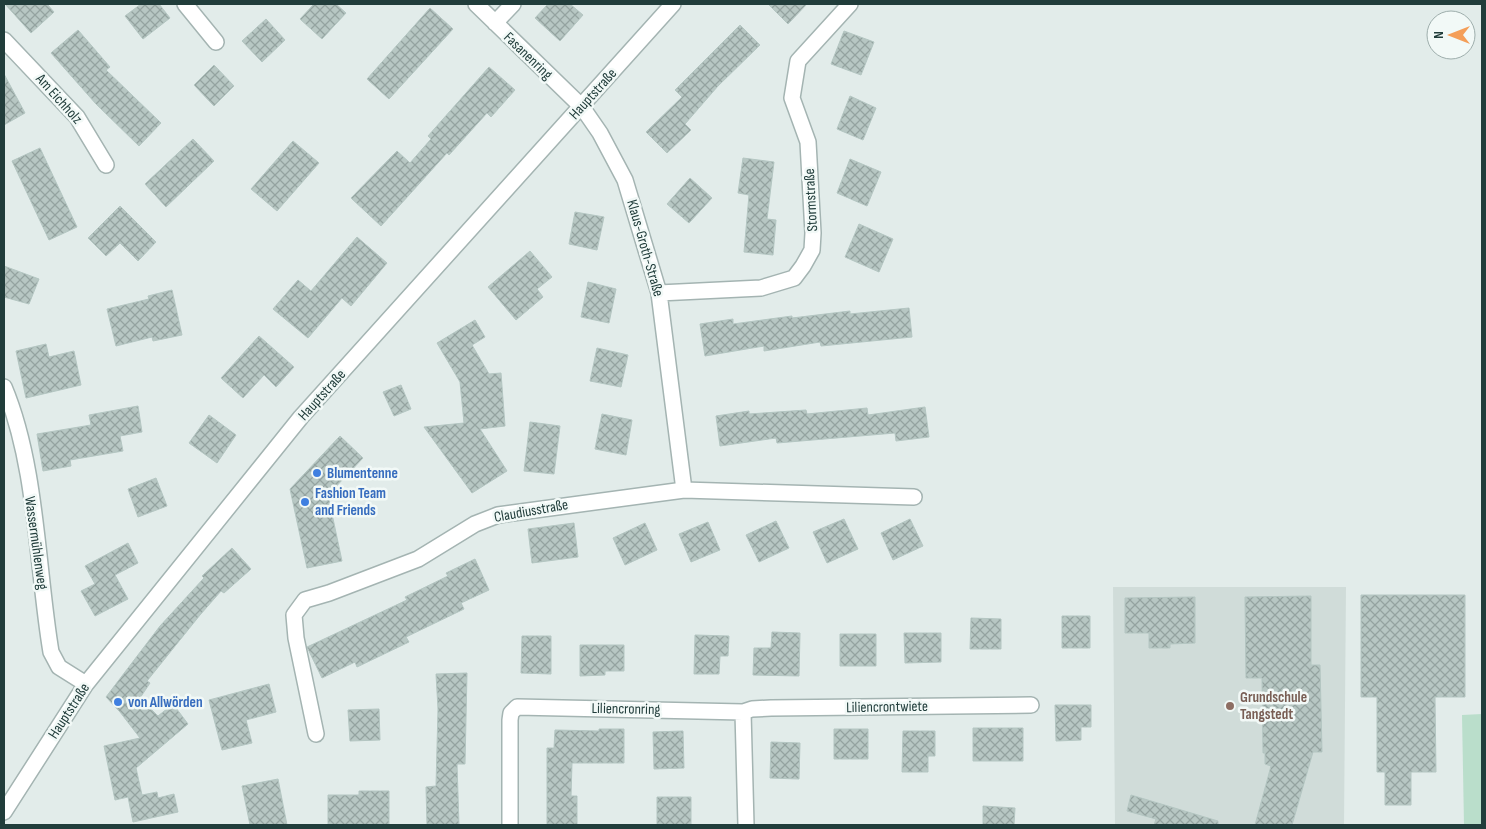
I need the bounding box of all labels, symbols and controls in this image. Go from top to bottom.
north arrow [1426,10,1476,60]
street label: Fasanenring [500,28,556,84]
text: N [1430,31,1447,39]
street label: Hauptstraße [565,64,621,124]
street label: Am Eichholz [31,69,87,128]
street label: Stormstraße [800,168,822,232]
street label: Klaus-Groth-Straße [622,197,668,299]
street label: Hauptstraße [294,365,350,425]
place label: Blumentenne [327,464,398,483]
marker: Blumentenne [311,467,323,479]
place label: Fashion Team and Friends [315,484,386,520]
street label: Wassermühlenweg [20,495,52,591]
street label: Claudiusstraße [493,495,569,527]
marker: Fashion Team and Friends [299,496,311,508]
street label: Hauptstraße [44,680,94,742]
place label: Grundschule Tangstedt [1240,688,1307,724]
place label: von Allwörden [128,693,203,712]
marker: von Allwörden [112,696,124,708]
street label: Liliencrontwiete [846,697,928,717]
street label: Liliencronring [591,699,661,719]
marker: Grundschule Tangstedt [1224,700,1236,712]

